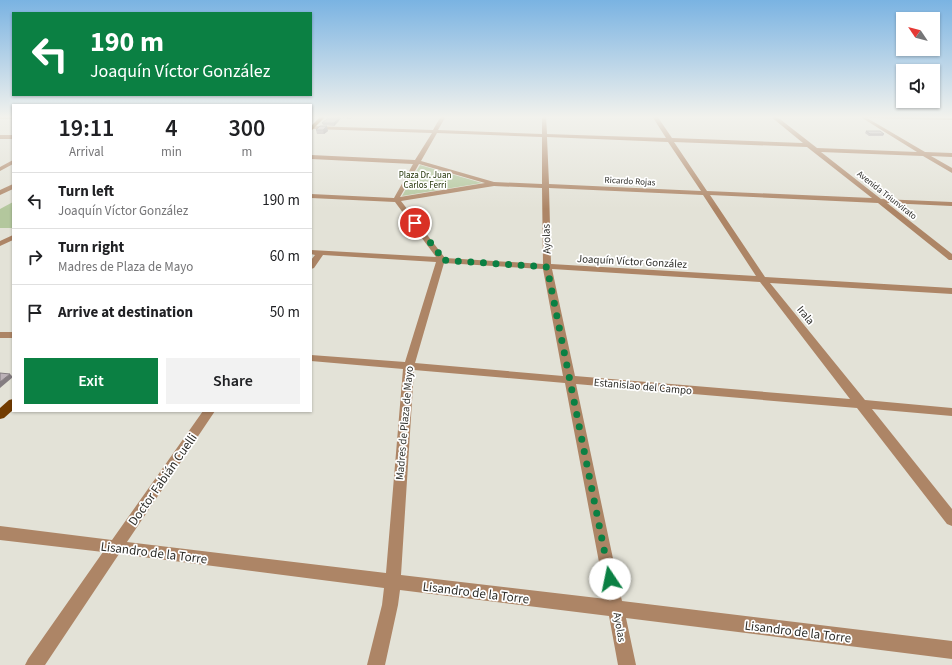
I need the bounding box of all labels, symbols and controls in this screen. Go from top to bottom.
north arrow [896,12,940,56]
map controls [896,12,940,108]
text: 190 m [90,22,164,62]
icon: left [24,28,76,80]
text: Joaquín Víctor González [90,59,270,84]
button: sound [896,64,940,108]
text: 19:11 [59,111,114,146]
text: 4 [165,111,178,146]
text: 300 [229,111,265,146]
text: Arrival [69,143,104,161]
text: min [161,143,182,161]
text: m [242,143,252,161]
street label: Avenida Triunvirato [854,168,920,223]
park label: Plaza Dr. Juan Carlos Ferri [399,169,451,192]
street label: Ricardo Rojas [604,174,656,189]
text: Turn left [58,181,114,202]
icon: left [24,190,46,212]
text: 190 m [262,190,300,211]
text: Joaquín Víctor González [58,202,188,220]
pin [398,206,432,240]
icon: arrive [404,212,426,234]
street label: Ayolas [538,223,555,254]
text: Turn right [58,237,124,258]
icon: right [24,246,46,268]
text: 60 m [270,246,300,267]
street label: Joaquín Víctor González [577,251,688,272]
text: Madres de Plaza de Mayo [58,258,193,276]
icon: arrive [24,302,46,324]
text: Arrive at destination [58,302,193,323]
text: 50 m [270,302,300,323]
street label: Irala [793,303,818,328]
button: Exit [24,358,158,404]
button: Share [166,358,300,404]
street label: Madres de Plaza de Mayo [392,365,417,481]
street label: Estanislao del Campo [593,375,693,398]
street label: Doctor Fabián Cuelli [124,430,201,529]
street label: Lisandro de la Torre [100,538,208,568]
position arrow [589,558,631,600]
street label: Lisandro de la Torre [422,578,530,608]
street label: Ayolas [610,611,630,643]
street label: Lisandro de la Torre [744,617,852,647]

